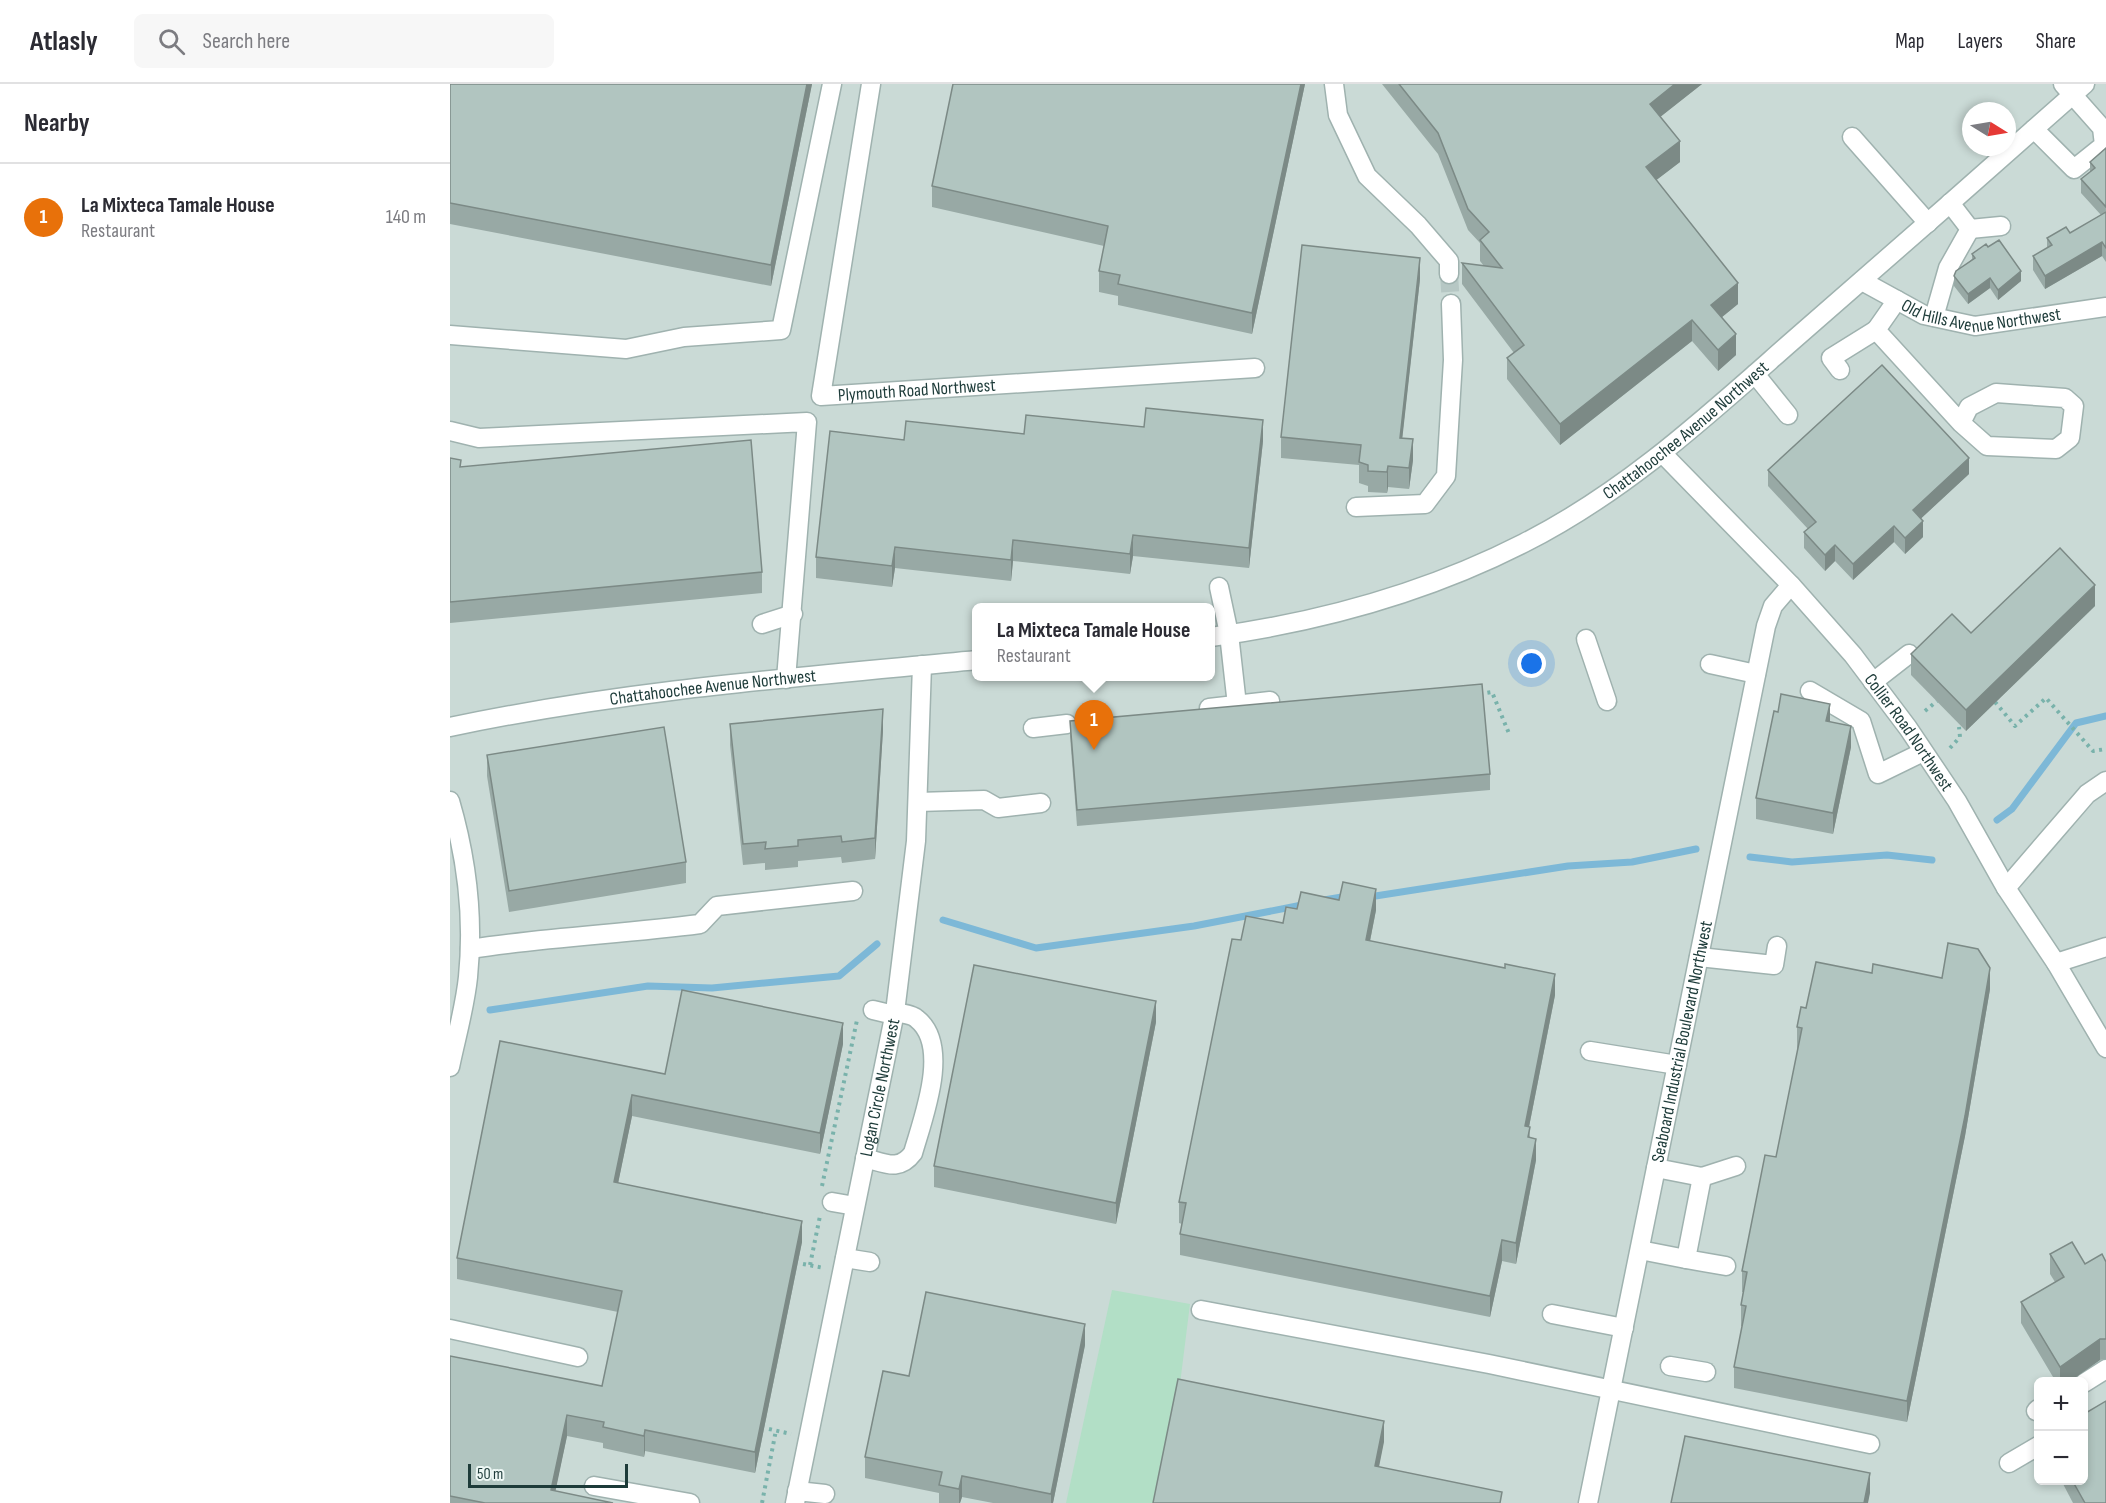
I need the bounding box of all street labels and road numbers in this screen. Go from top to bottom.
street label: Old Hills Avenue Northwest [1898,295,2063,337]
street label: Chattahoochee Avenue Northwest [1599,357,1773,504]
street label: Plymouth Road Northwest [837,375,997,406]
street label: Chattahoochee Avenue Northwest [608,665,818,710]
street label: Collier Road Northwest [1860,670,1958,796]
street label: Seaboard Industrial Boulevard Northwest [1647,918,1717,1164]
street label: Logan Circle Northwest [856,1016,905,1159]

